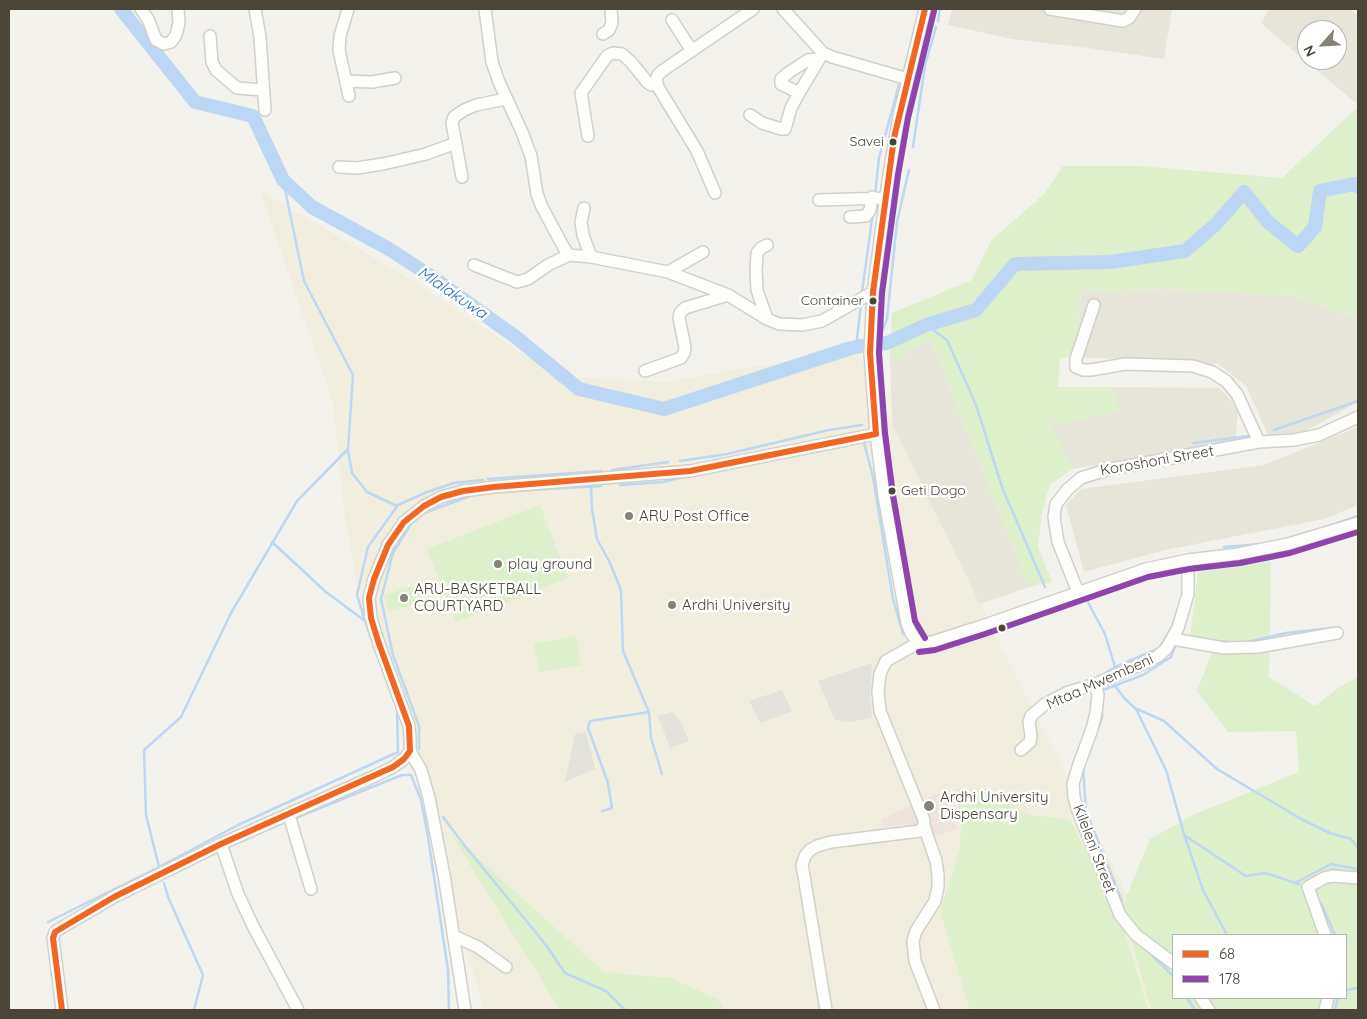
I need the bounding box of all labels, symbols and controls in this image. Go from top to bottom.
north arrow [1297,20,1347,70]
text: N [1299,43,1320,60]
place label: Savei [850,134,884,150]
marker: Savei [888,137,898,147]
water label: Mlalakuwa [414,263,490,323]
place label: Container [801,293,864,309]
marker: Container [868,296,878,306]
street label: Koroshoni Street [1099,442,1215,480]
place label: Geti Dogo [901,483,966,499]
marker: Geti Dogo [887,486,897,496]
place label: ARU Post Office [639,507,749,525]
marker: ARU Post Office [623,510,635,522]
place label: play ground [508,555,592,573]
marker: play ground [492,558,504,570]
place label: ARU-BASKETBALL COURTYARD [414,580,541,615]
marker: ARU-BASKETBALL COURTYARD [398,592,410,604]
place label: Ardhi University [682,596,791,614]
marker: Ardhi University [666,599,678,611]
unlabelled marker [997,623,1007,633]
street label: Mtaa Mwembeni [1044,650,1156,714]
place label: Ardhi University Dispensary [940,788,1049,823]
marker: Ardhi University Dispensary [922,799,936,813]
street label: Kileleni Street [1069,802,1119,896]
legend [1172,934,1347,999]
text: 68 [1219,944,1235,963]
text: 178 [1219,969,1240,988]

